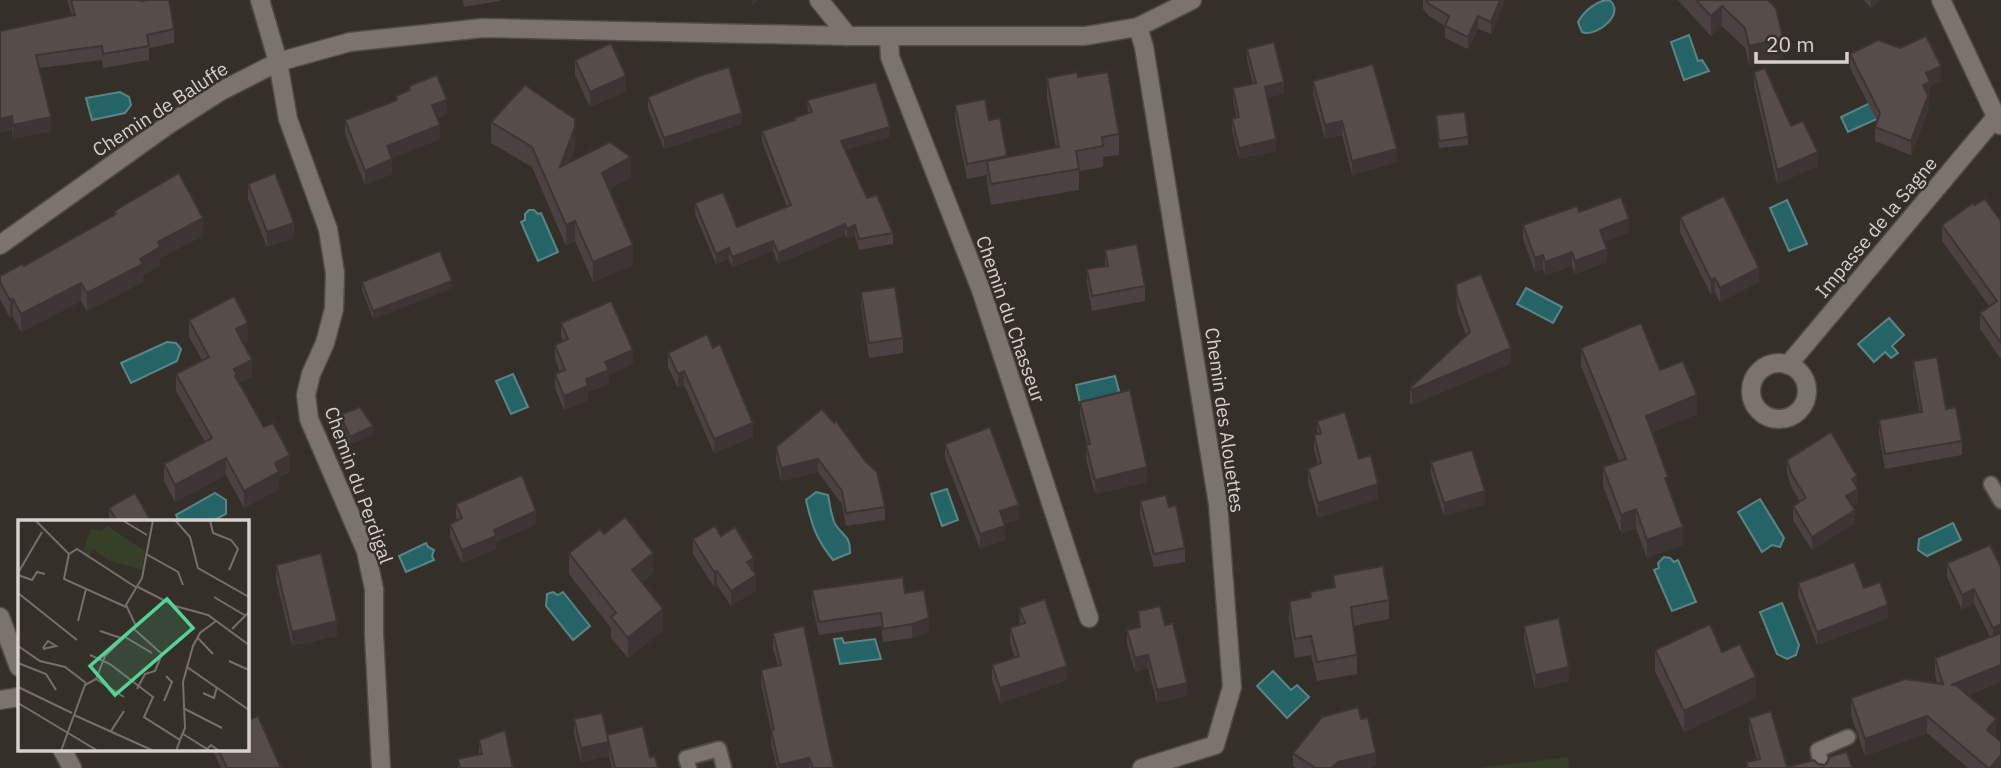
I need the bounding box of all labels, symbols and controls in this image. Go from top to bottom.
scale bar [1756,21,1847,65]
text: 20 m [1766,30,1815,58]
street label: Chemin de Baluffe [88,56,232,162]
street label: Impasse de la Sagne [1810,152,1942,302]
street label: Chemin du Chasseur [971,232,1051,406]
street label: Chemin des Alouettes [1200,326,1250,514]
street label: Chemin du Perdigal [319,403,399,567]
inset map [18,520,248,750]

